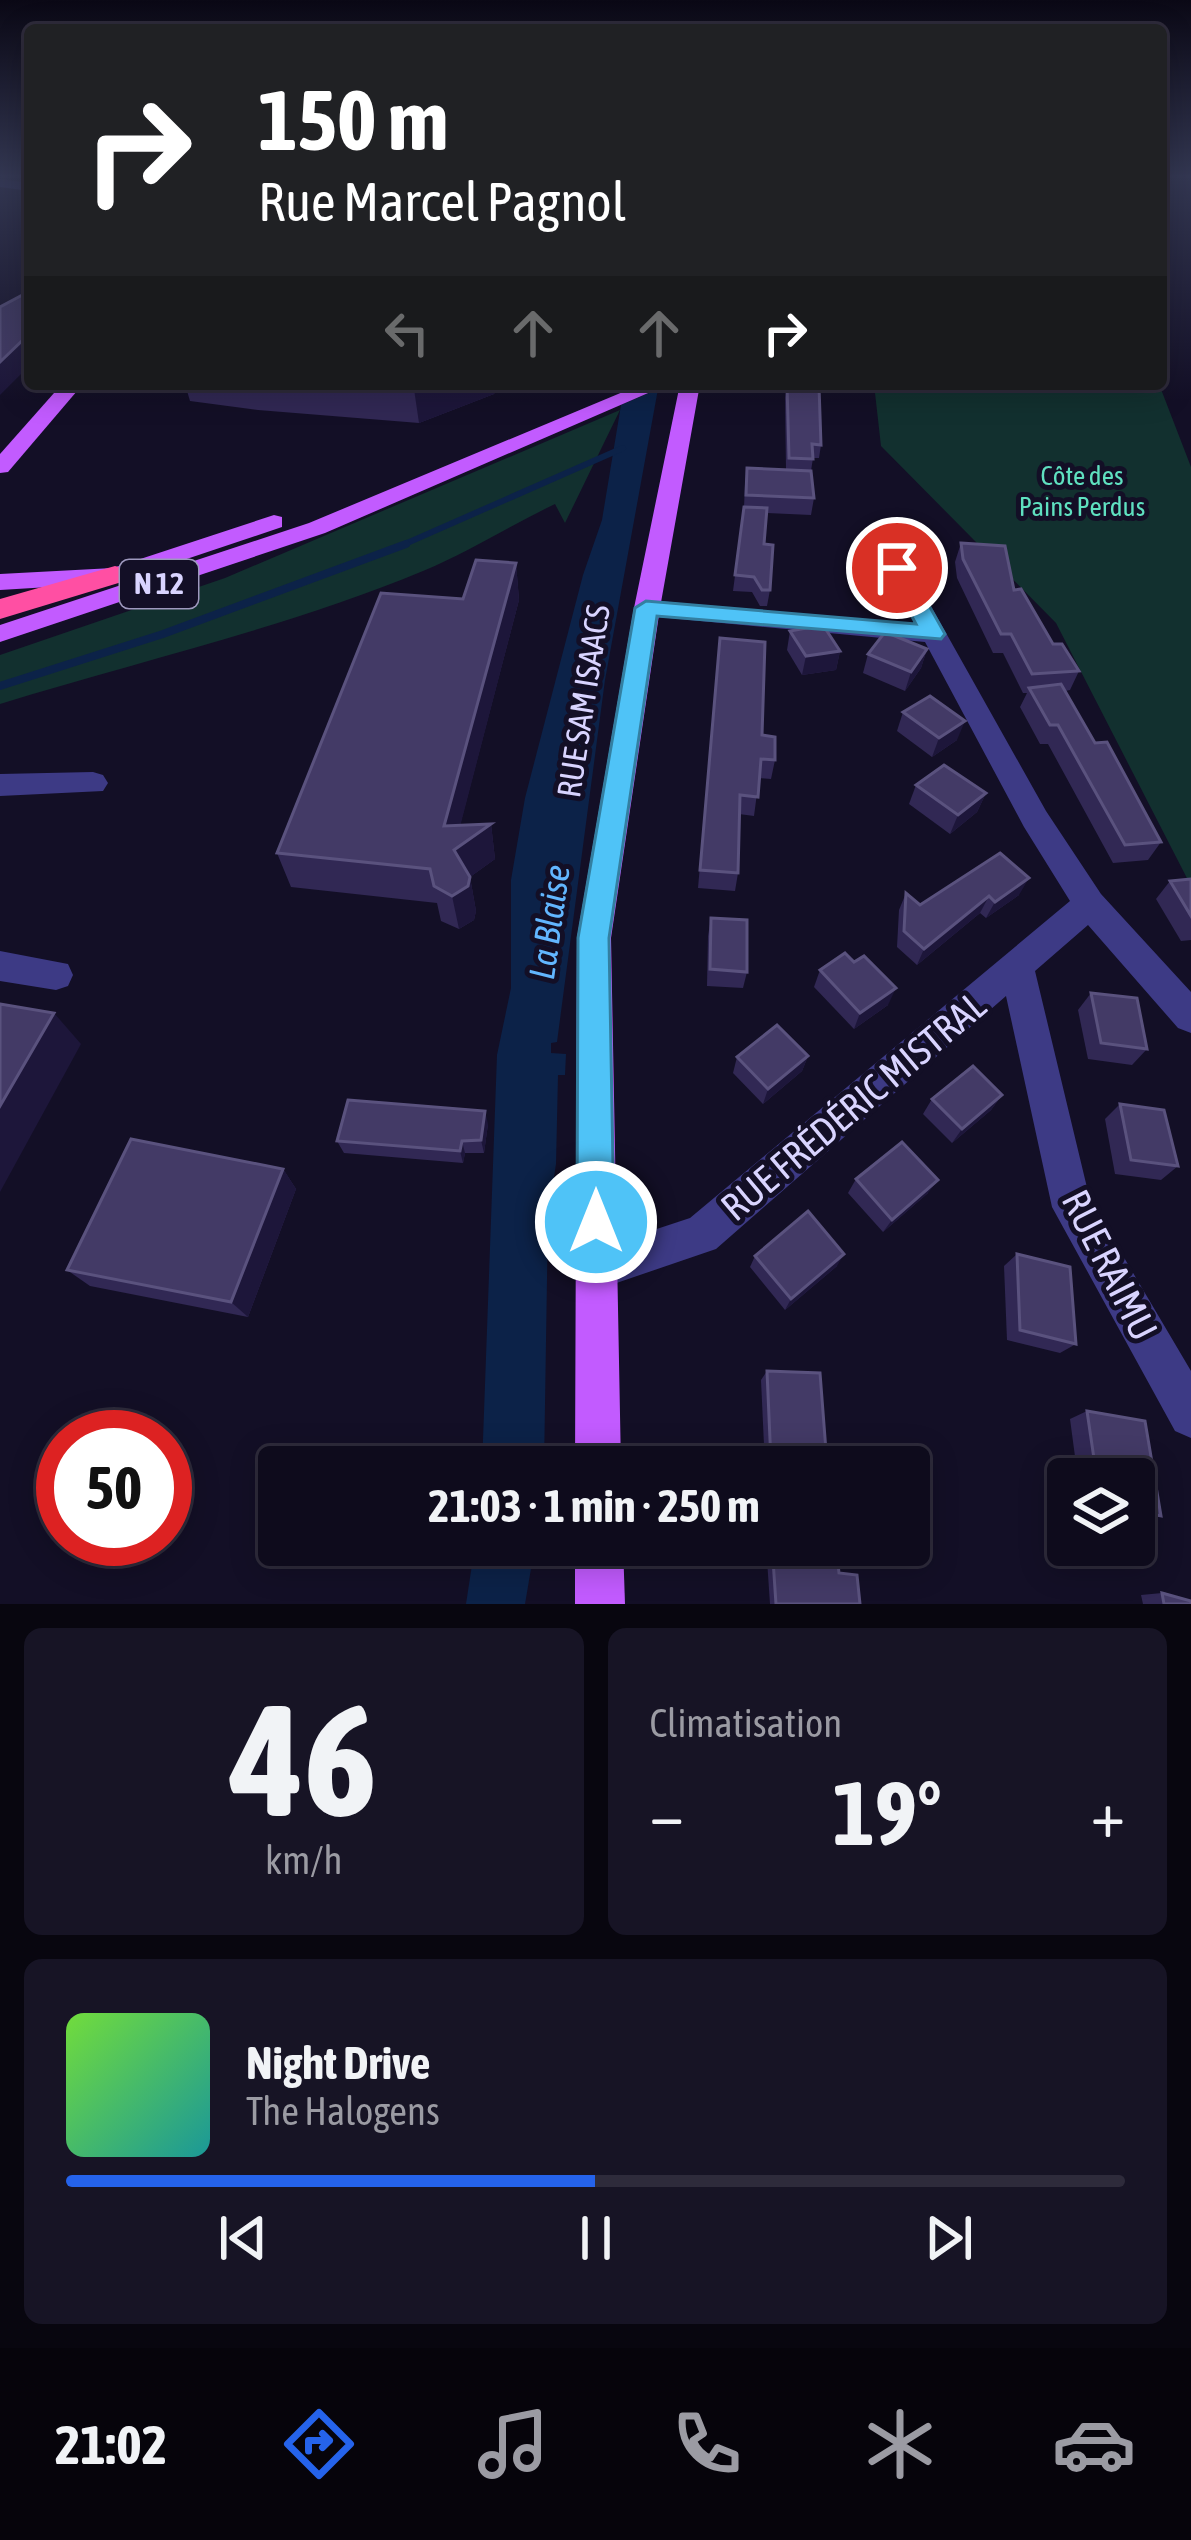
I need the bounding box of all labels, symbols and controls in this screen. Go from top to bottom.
icon: right [60,72,216,228]
text: 150 m [258,72,448,168]
text: Rue Marcel Pagnol [258,171,626,232]
icon: left [374,300,440,366]
icon: ahead [500,300,566,366]
icon: ahead [626,300,692,366]
icon: right [752,300,818,366]
park label: Côte des Pains Perdus [1019,460,1145,522]
pin [846,517,948,619]
icon: arrive [864,535,930,601]
road number: N 12 [120,560,198,608]
street label: RUE SAM ISAACS [549,602,617,800]
water label: La Blaise [520,862,578,982]
street label: RUE FRÉDÉRIC MISTRAL [712,983,994,1229]
position arrow [533,1159,659,1285]
street label: RUE RAIMU [1054,1183,1166,1347]
speed limit sign: 50 [36,1410,192,1566]
map controls [1047,1458,1155,1566]
button: layers [1047,1458,1155,1566]
text: 21:03 · 1 min · 250 m [428,1480,760,1532]
text: 46 [230,1670,377,1849]
text: Climatisation [650,1701,842,1745]
text: 19° [833,1761,942,1864]
text: − [650,1775,684,1851]
text: + [1091,1775,1125,1851]
text: km/h [265,1838,342,1882]
text: Night Drive [246,2037,431,2089]
text: The Halogens [246,2089,440,2133]
icon: previous [210,2205,276,2271]
icon: pause [563,2205,629,2271]
icon: next [916,2205,982,2271]
icon: directions [277,2402,361,2486]
icon: music [471,2402,555,2486]
icon: phone [665,2402,749,2486]
icon: climate [858,2402,942,2486]
icon: car [1052,2402,1136,2486]
text: 21:02 [55,2414,167,2475]

